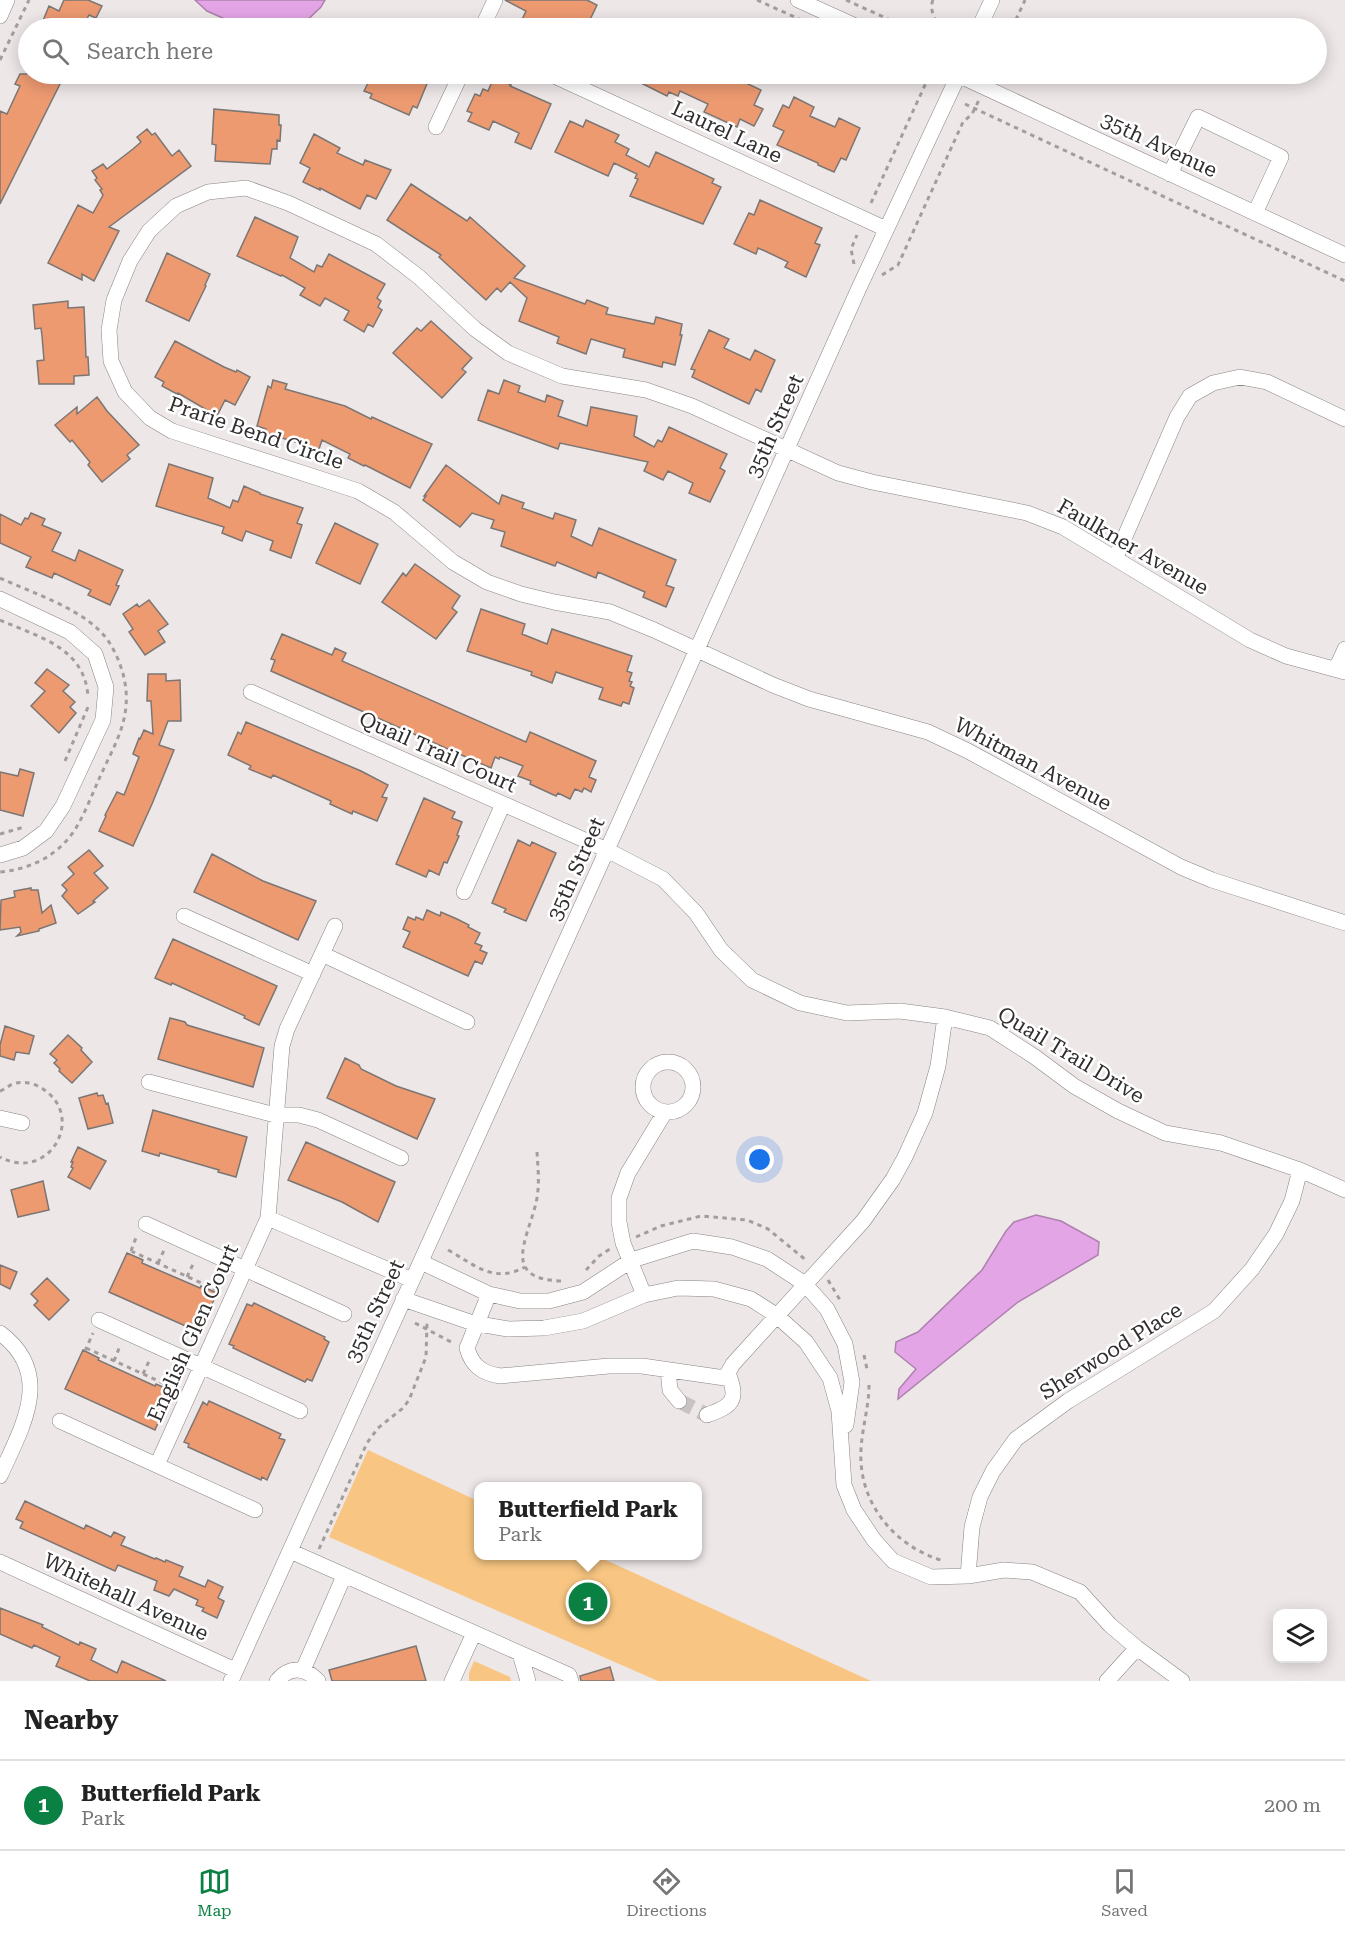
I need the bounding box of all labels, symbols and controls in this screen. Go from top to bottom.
search box [18,18,1327,84]
icon: search [39,35,72,68]
text: Search here [87,39,213,64]
street label: Laurel Lane [668,96,786,168]
street label: 35th Avenue [1097,108,1221,182]
street label: 35th Street [742,371,808,481]
street label: Prarie Bend Circle [165,392,347,474]
street label: Faulkner Avenue [1053,494,1213,600]
street label: Quail Trail Court [356,707,521,798]
street label: Whitman Avenue [950,712,1116,816]
street label: 35th Street [543,814,609,924]
street label: Quail Trail Drive [993,1002,1149,1108]
your location [745,1145,774,1174]
street label: English Glen Court [143,1240,243,1426]
street label: 35th Street [341,1256,409,1366]
street label: Sherwood Place [1036,1298,1186,1404]
popup [474,1482,702,1560]
text: Butterfield Park [498,1497,678,1522]
text: Park [498,1522,542,1546]
street label: Whitehall Avenue [40,1548,212,1646]
pin: 1 [568,1580,608,1624]
map controls [1273,1609,1327,1663]
button: layers [1273,1609,1327,1663]
text: Nearby [24,1705,118,1735]
text: Butterfield Park [81,1781,261,1806]
text: 1 [38,1793,49,1817]
text: 200 m [1264,1793,1321,1817]
text: Park [81,1806,125,1830]
tab: Map [197,1865,232,1920]
tab: Directions [626,1865,707,1920]
tab: Saved [1101,1865,1148,1920]

